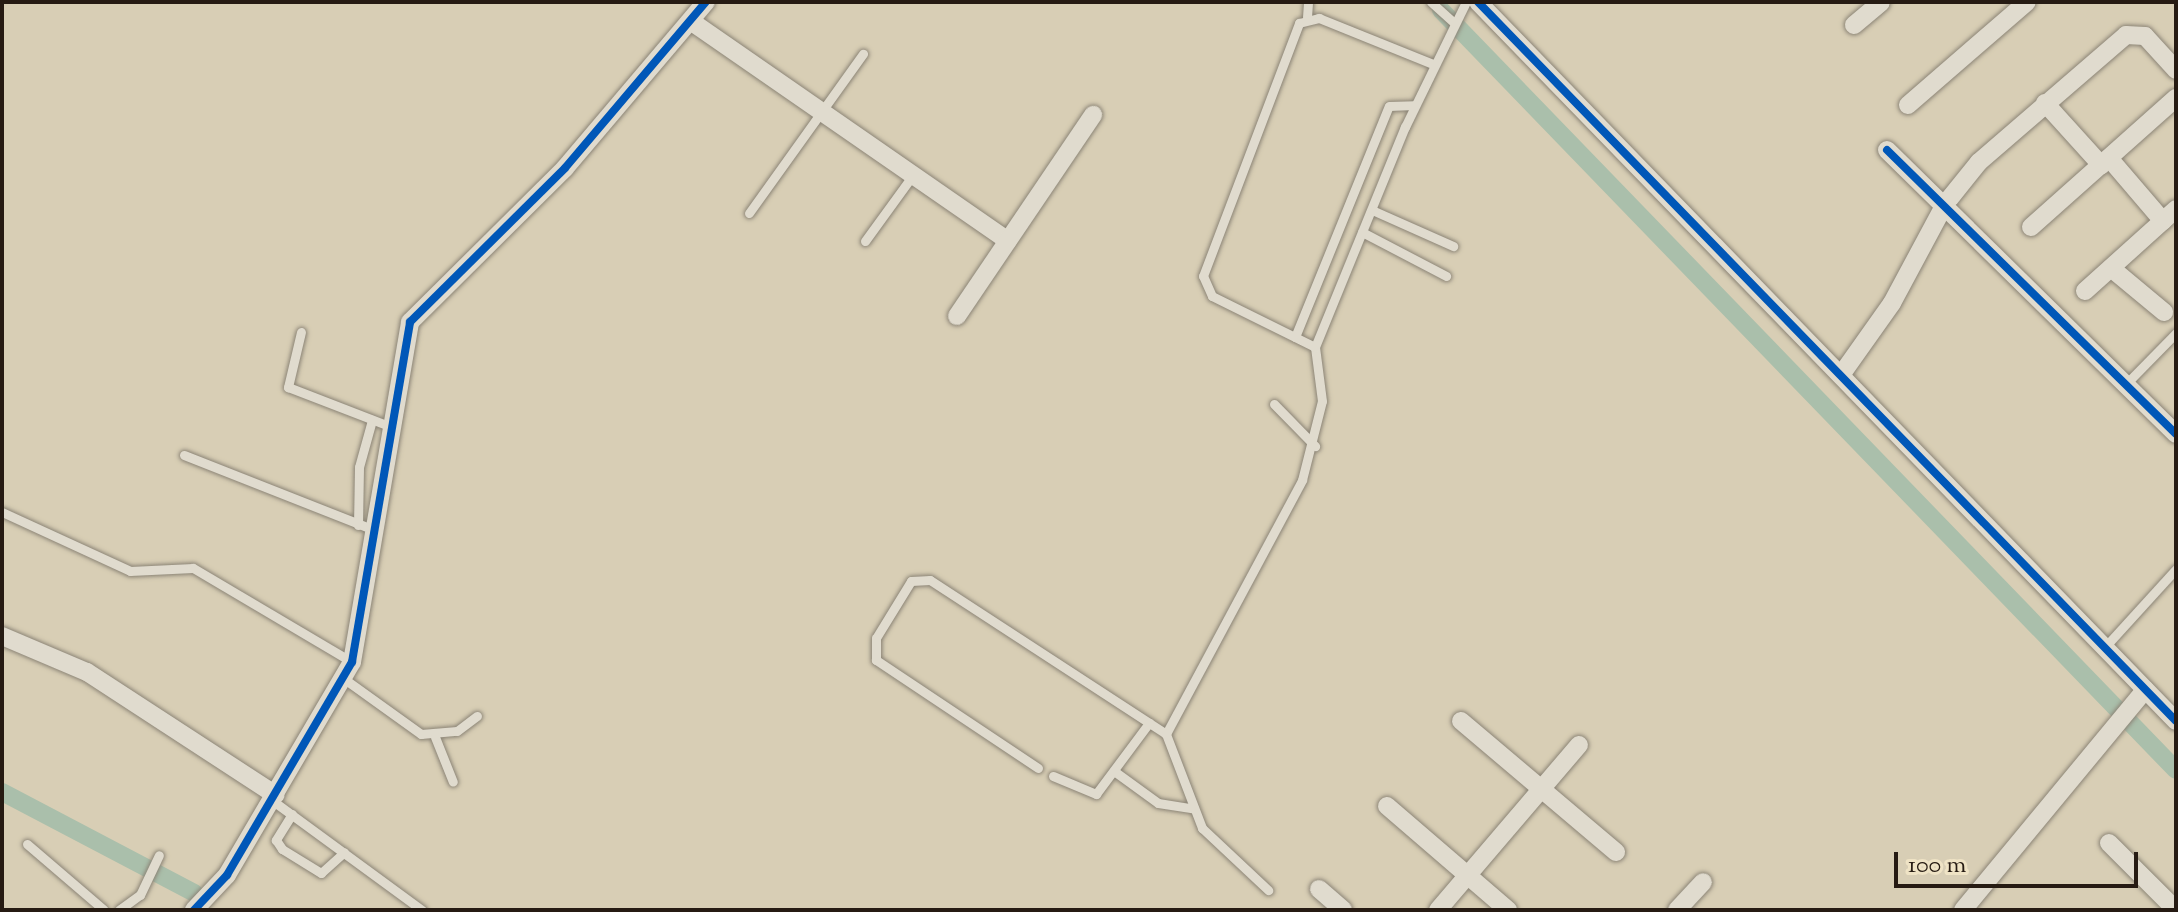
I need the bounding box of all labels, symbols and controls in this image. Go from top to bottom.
scale bar [1898,836,2142,886]
text: 100 m [1908,849,1966,883]

